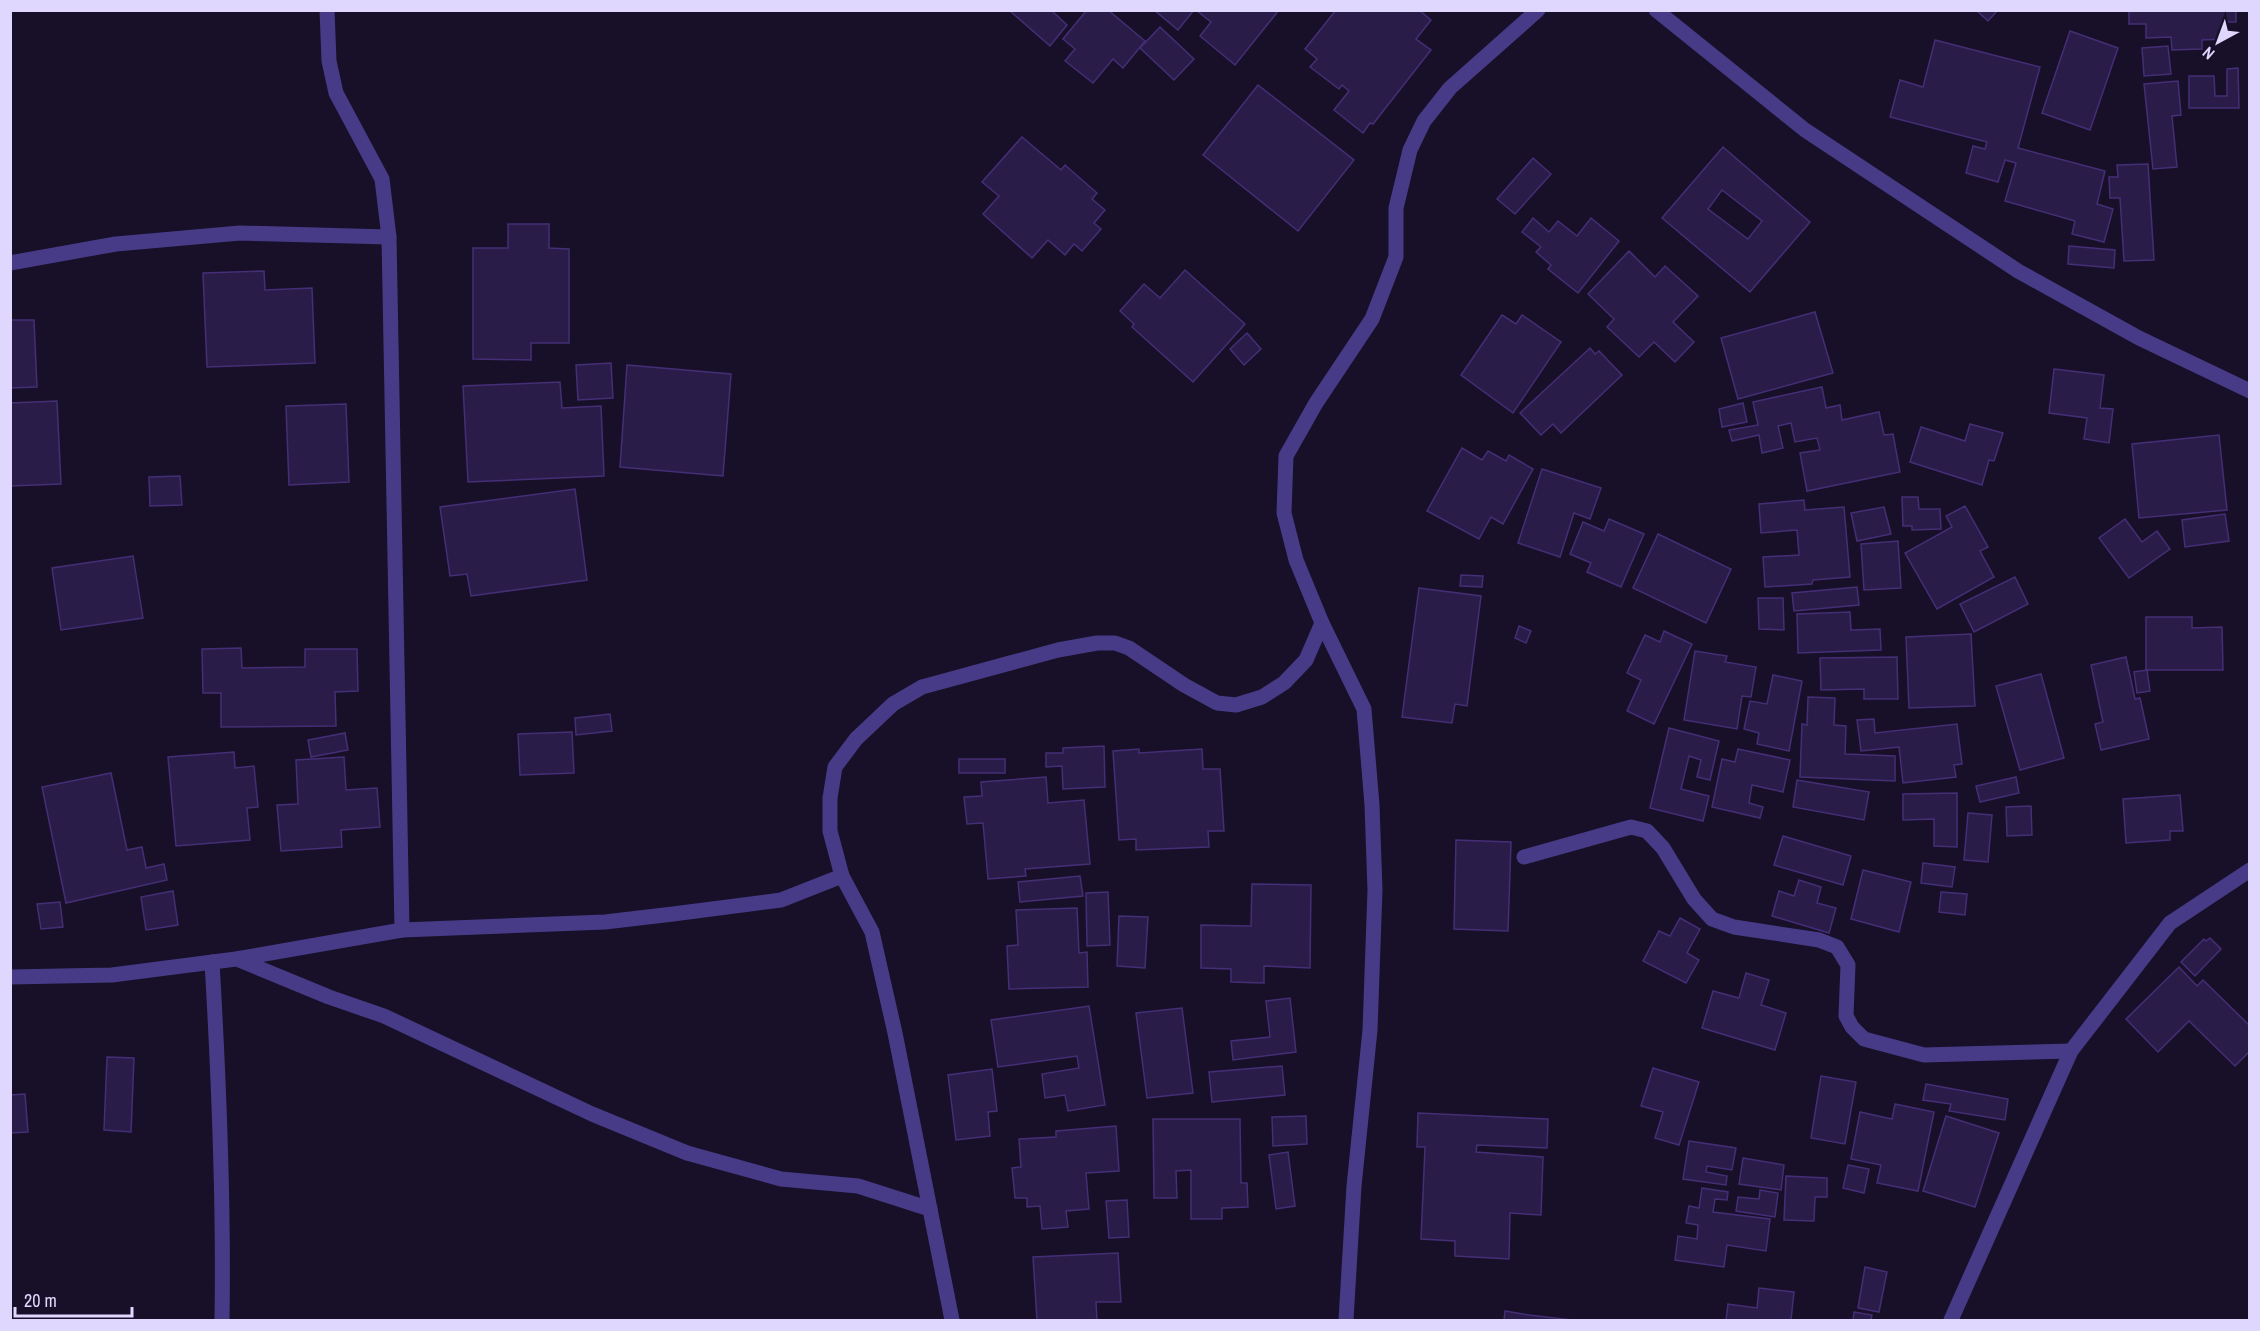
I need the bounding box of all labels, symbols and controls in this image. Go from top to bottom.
north arrow [2188,12,2248,72]
text: N [2197,42,2219,65]
scale bar [15,1280,132,1318]
text: 20 m [24,1288,57,1313]

